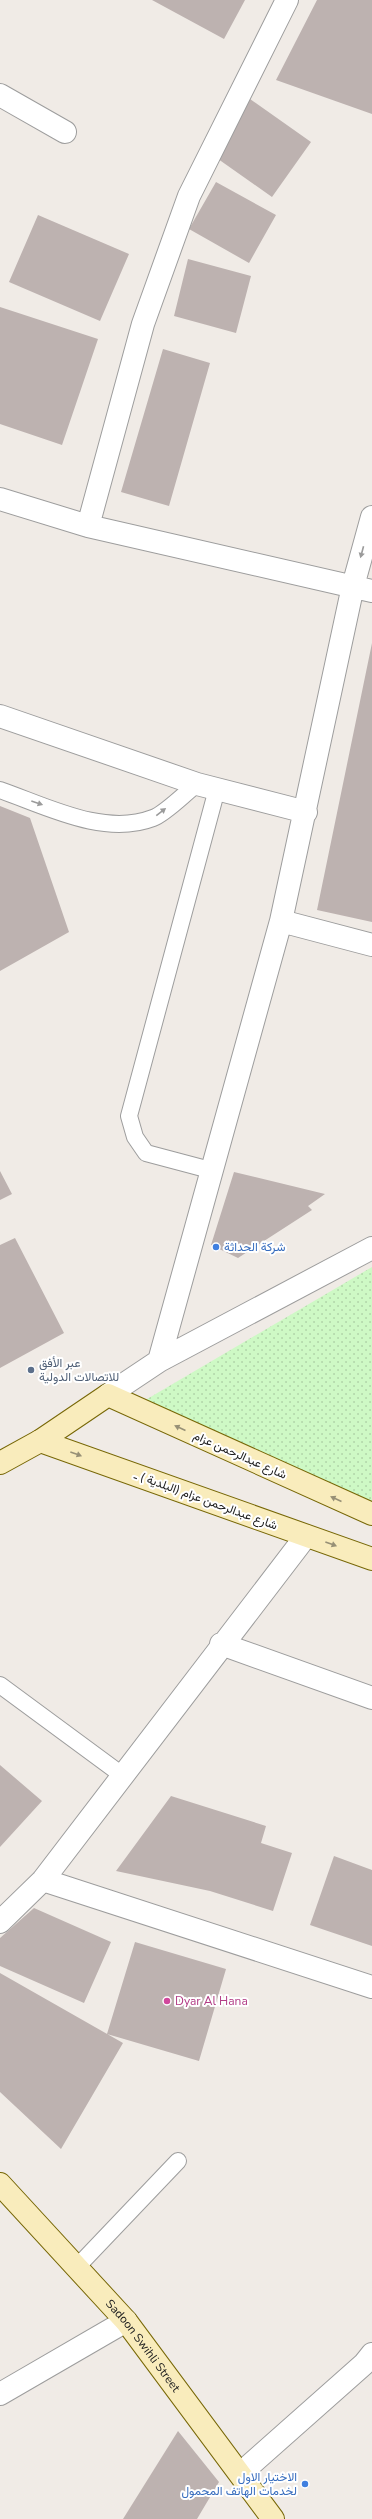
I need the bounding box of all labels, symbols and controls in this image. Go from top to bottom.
one-way arrow [359,546,365,558]
one-way arrow [31,800,43,806]
one-way arrow [155,808,166,816]
place label: شركة الحداثة [224,1239,285,1255]
marker: شركة الحداثة [211,1242,221,1252]
place label: عبر الأفق للاتصالات الدولية [39,1355,119,1385]
marker: عبر الأفق للاتصالات الدولية [26,1365,36,1375]
one-way arrow [174,1425,185,1431]
street label: شارع عبدالرحمن عزام [190,1427,289,1484]
one-way arrow [71,1451,83,1457]
street label: شارع عبدالرحمن عزام (البلدية ) ـ [131,1466,280,1534]
one-way arrow [331,1496,342,1502]
one-way arrow [325,1542,337,1548]
place label: Dyar Al Hana [175,1993,248,2009]
marker: Dyar Al Hana [162,1996,172,2006]
street label: Sadoon Swihli Street [102,2296,184,2396]
place label: الاختيار الاول لخدمات الهاتف المحمول [181,2469,297,2499]
marker: الاختيار الاول لخدمات الهاتف المحمول [300,2479,310,2489]

